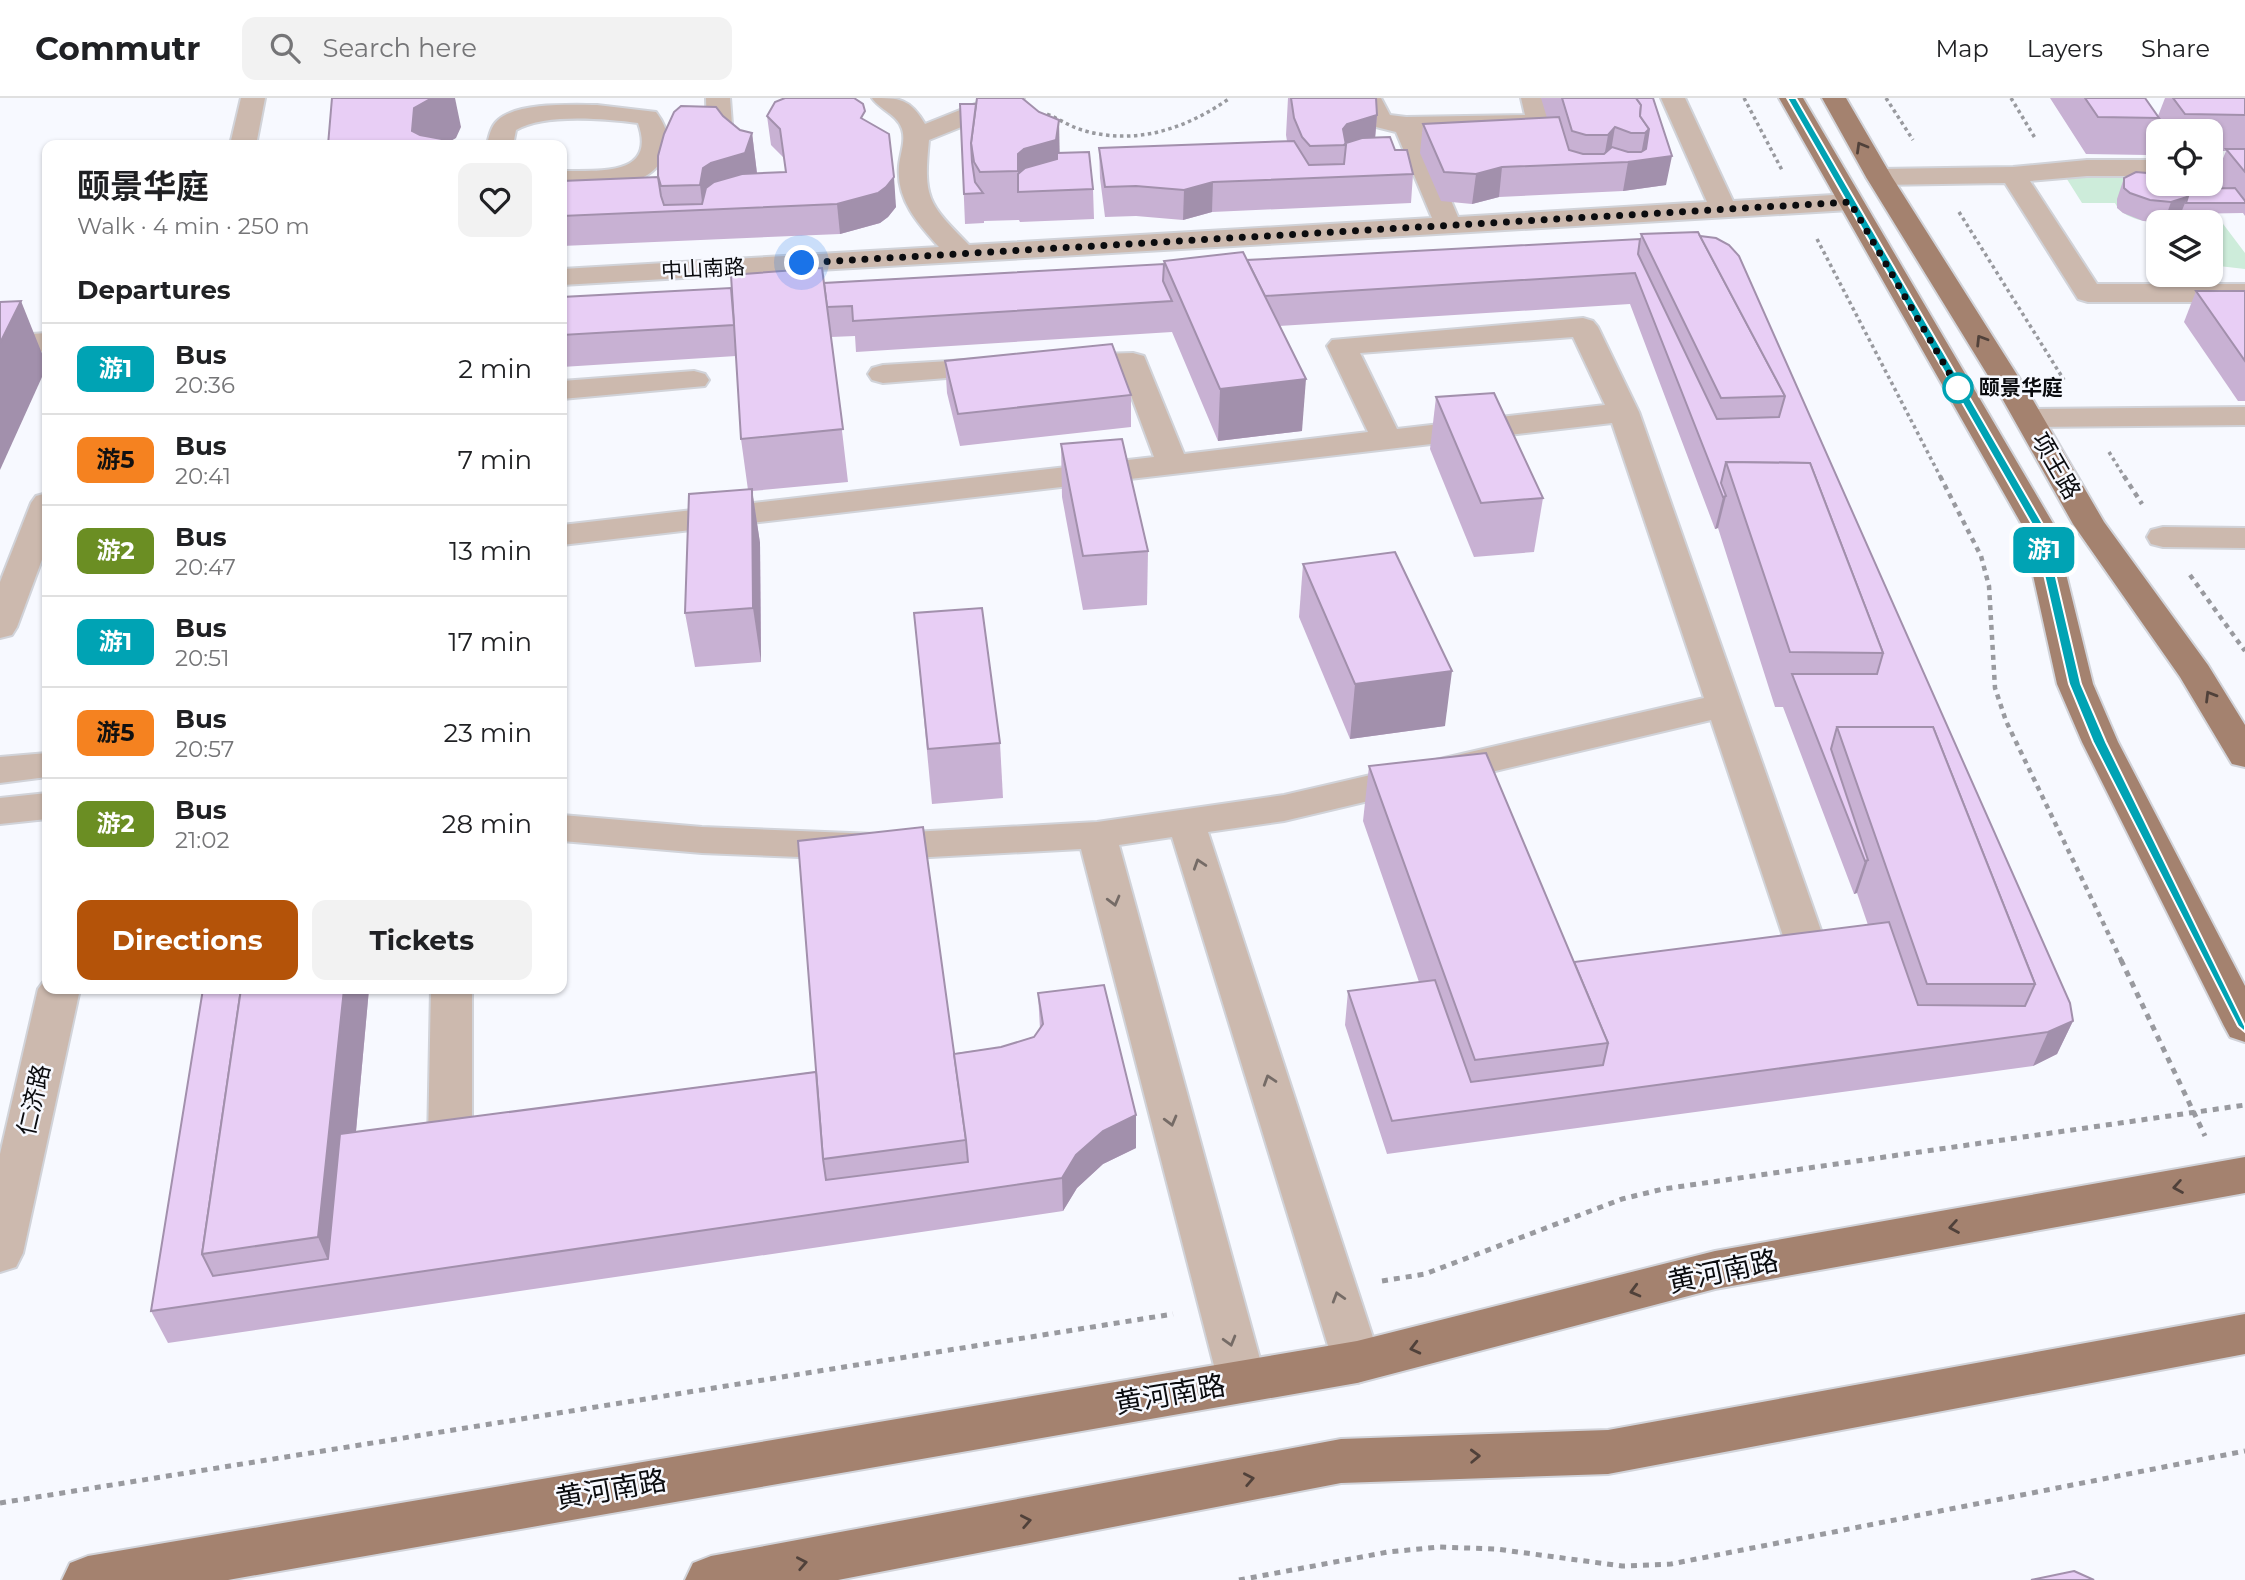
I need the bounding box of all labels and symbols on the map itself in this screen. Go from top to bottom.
one-way arrow [1857,141,1870,154]
your location [784,245,819,280]
street label: 中山南路 [660,254,746,283]
one-way arrow [1977,335,1990,348]
marker: 颐景华庭 [1943,373,1973,403]
place label: 颐景华庭 [1979,375,2063,400]
street label: 项王路 [2026,427,2087,504]
line badge: 游1 [2012,527,2076,573]
one-way arrow [2205,691,2218,704]
one-way arrow [1193,858,1207,870]
one-way arrow [1106,895,1120,907]
street label: 仁济路 [11,1062,56,1138]
one-way arrow [1262,1074,1277,1086]
one-way arrow [1163,1115,1178,1127]
one-way arrow [2172,1179,2184,1194]
one-way arrow [1948,1219,1960,1234]
street label: 黄河南路 [1665,1243,1781,1299]
one-way arrow [1629,1283,1641,1297]
one-way arrow [1331,1291,1346,1303]
one-way arrow [1222,1335,1236,1347]
one-way arrow [1409,1340,1421,1354]
street label: 黄河南路 [1112,1368,1228,1420]
one-way arrow [1470,1449,1481,1464]
street label: 黄河南路 [553,1463,669,1515]
one-way arrow [1243,1472,1255,1487]
one-way arrow [1020,1514,1032,1529]
one-way arrow [796,1556,808,1571]

